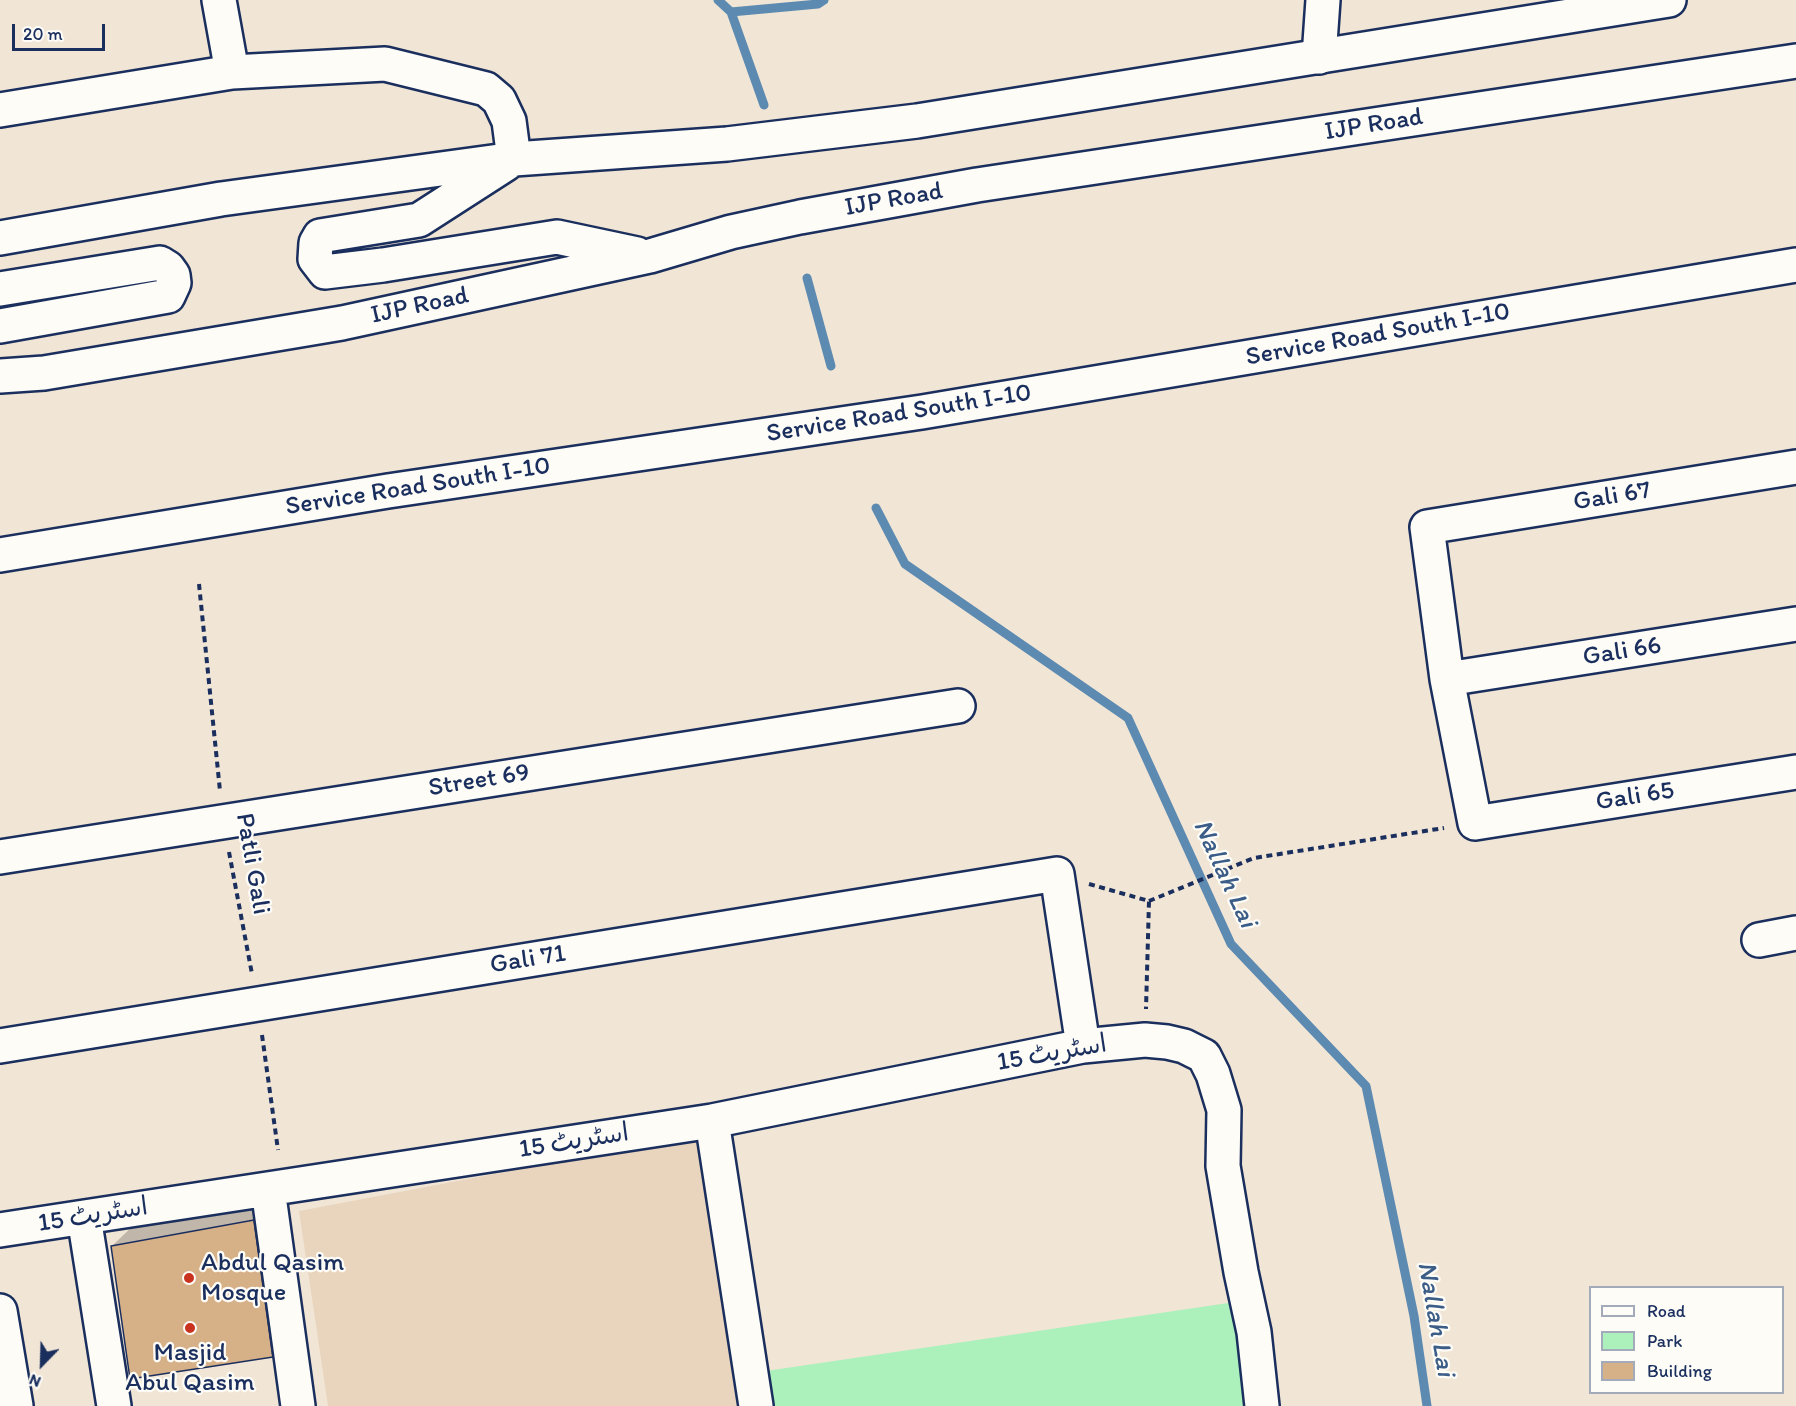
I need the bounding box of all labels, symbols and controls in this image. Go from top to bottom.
scale bar [15,12,108,50]
text: 20 m [23,23,63,45]
street label: IJP Road [1323,102,1425,148]
street label: IJP Road [842,176,946,224]
street label: IJP Road [368,280,472,332]
street label: Service Road South I-10 [1243,296,1513,374]
street label: Service Road South I-10 [764,378,1034,450]
street label: Service Road South I-10 [283,451,553,523]
street label: Gali 67 [1571,475,1653,519]
street label: Gali 66 [1581,630,1663,674]
street label: Street 69 [426,758,532,804]
street label: Gali 65 [1594,775,1676,819]
street label: Patli Gali [228,811,276,917]
water label: Nallah Lai [1185,815,1263,933]
street label: Gali 71 [488,939,568,981]
street label: اسٹریٹ 15 [995,1029,1109,1079]
street label: اسٹریٹ 15 [517,1118,631,1166]
street label: اسٹریٹ 15 [36,1192,150,1240]
place label: Abdul Qasim Mosque [201,1247,344,1308]
water label: Nallah Lai [1409,1259,1461,1379]
marker: Abdul Qasim Mosque [182,1271,196,1285]
legend [1589,1286,1784,1394]
text: Road [1647,1300,1686,1322]
marker: Masjid Abul Qasim [183,1321,197,1335]
text: Park [1647,1330,1682,1352]
north arrow [12,1334,72,1394]
place label: Masjid Abul Qasim [125,1337,255,1398]
text: Building [1647,1360,1712,1382]
text: N [26,1370,43,1392]

